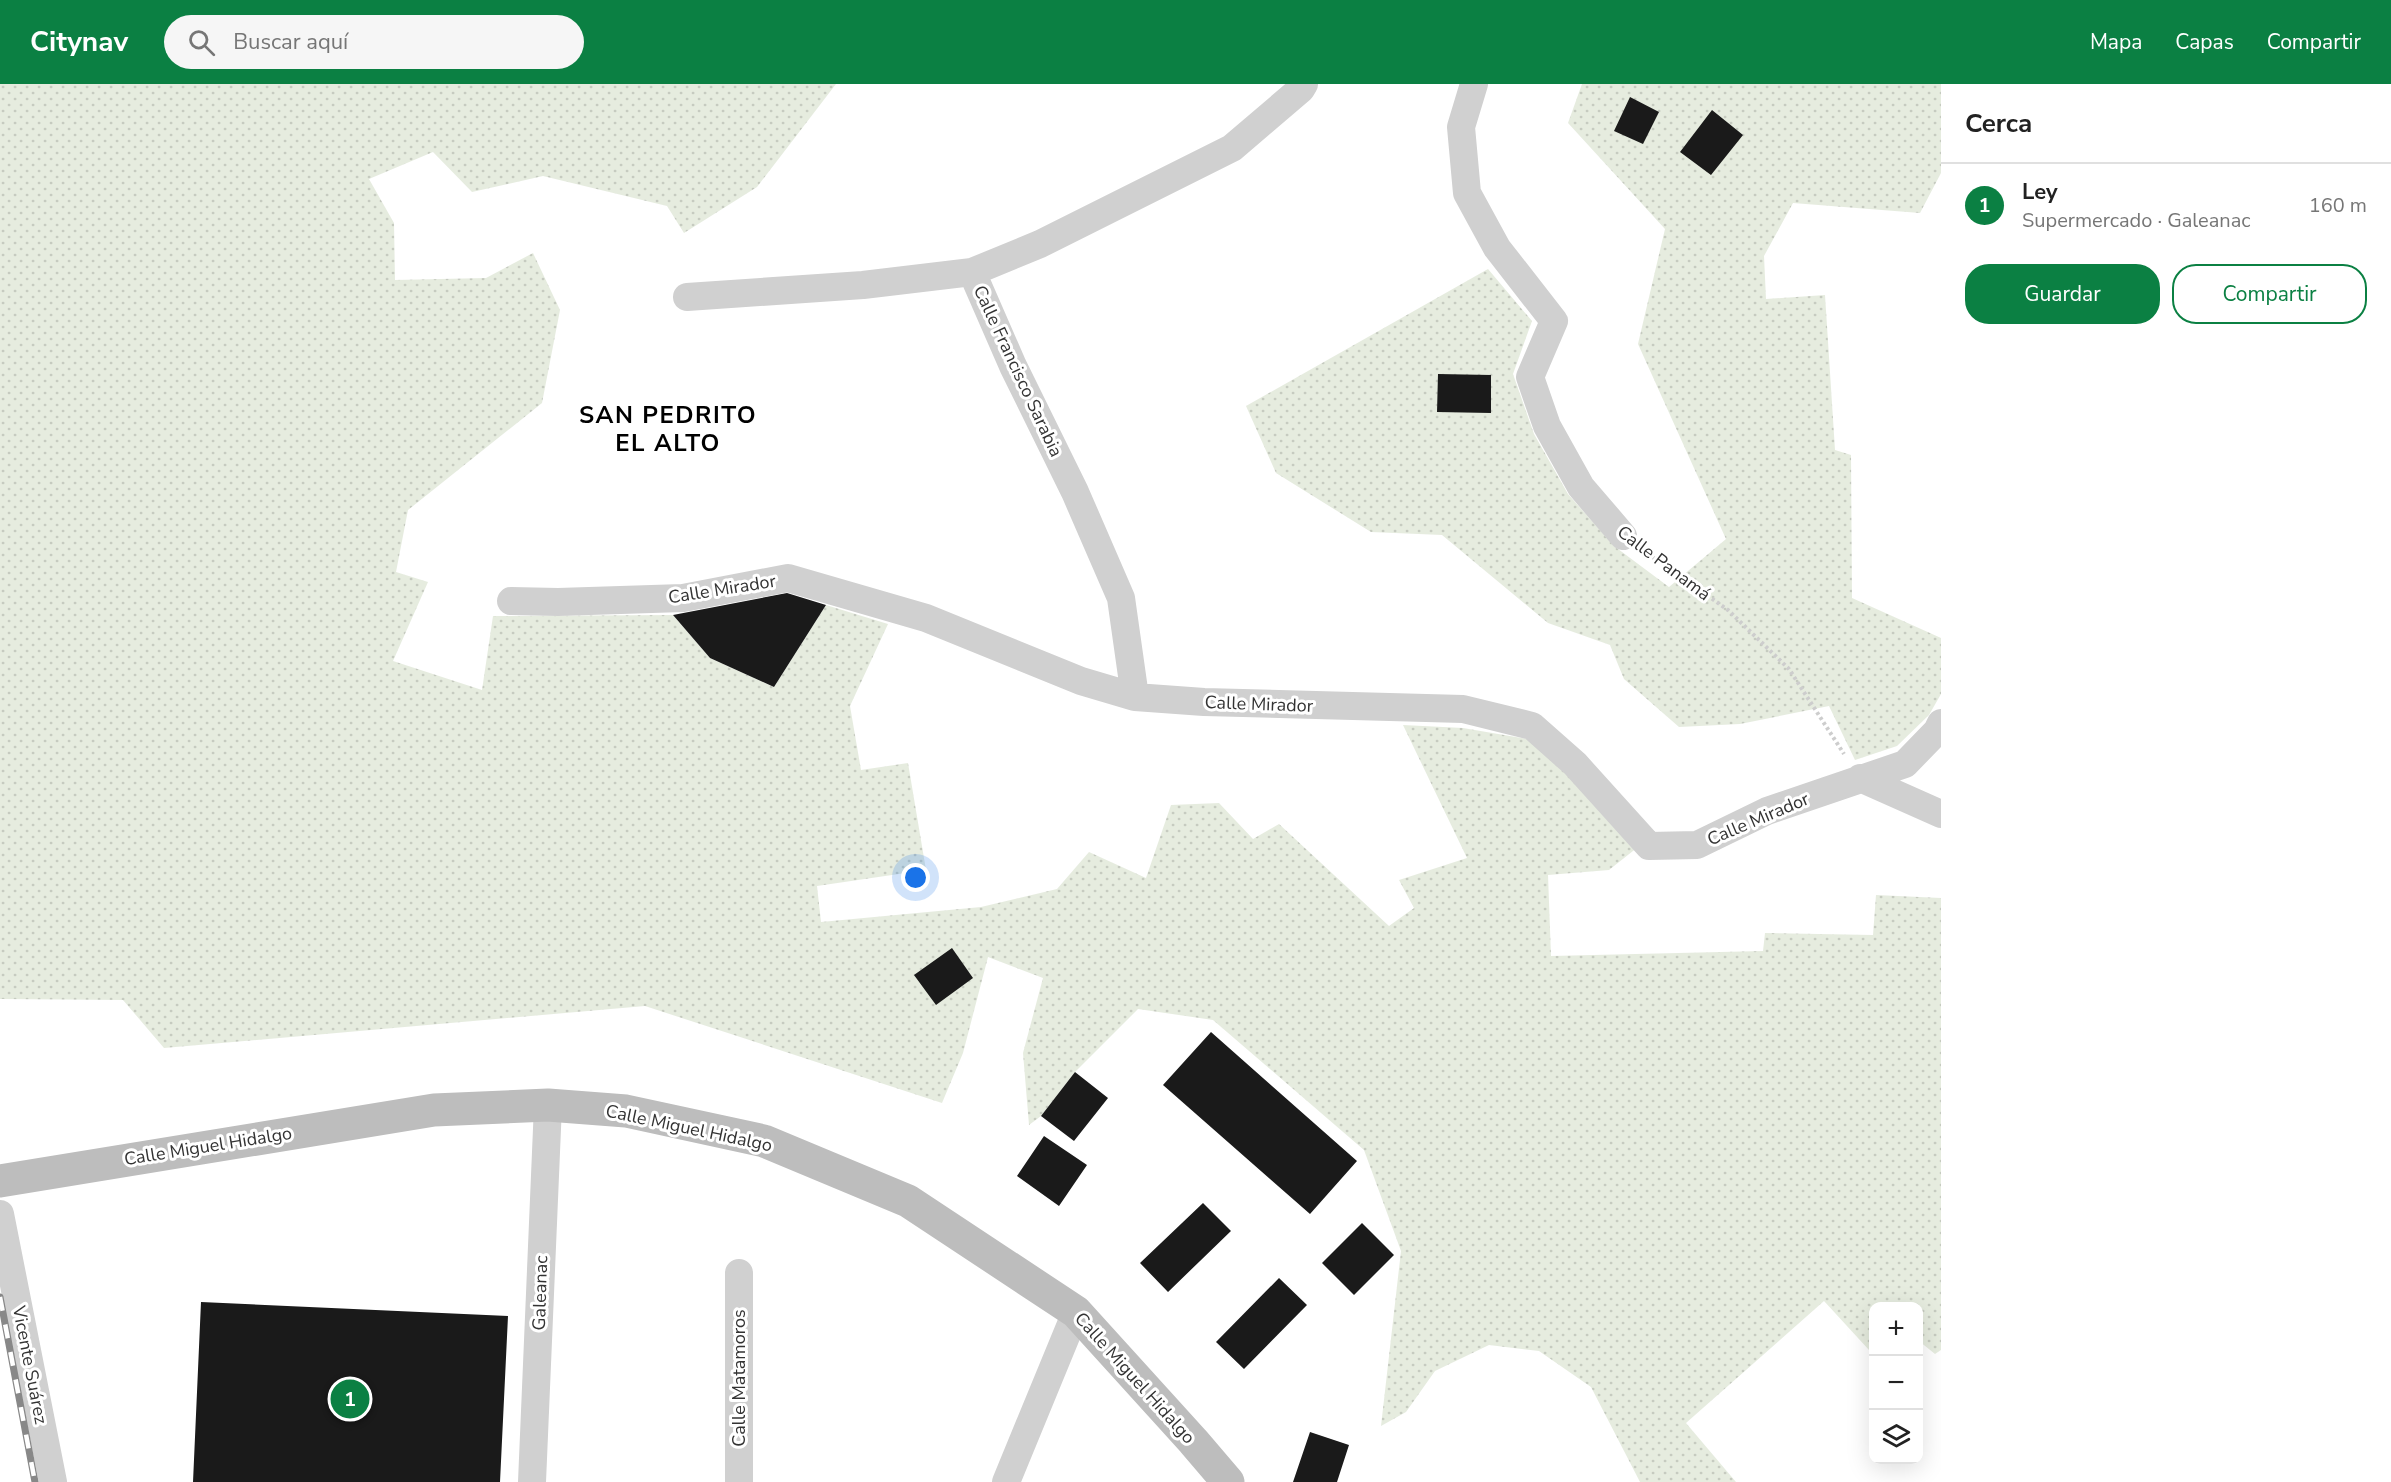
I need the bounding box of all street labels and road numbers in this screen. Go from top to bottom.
street label: Calle Francisco Sarabia [968,281,1068,461]
street label: Calle Panamá [1612,520,1716,606]
street label: Calle Mirador [667,569,778,609]
street label: Calle Mirador [1204,690,1314,718]
street label: Calle Mirador [1703,787,1813,851]
street label: Calle Miguel Hidalgo [604,1099,774,1157]
street label: Calle Miguel Hidalgo [122,1121,294,1171]
street label: Galeanac [527,1255,553,1331]
street label: Vicente Suárez [7,1303,53,1426]
street label: Calle Miguel Hidalgo [1069,1307,1201,1449]
street label: Calle Matamoros [727,1309,751,1447]

